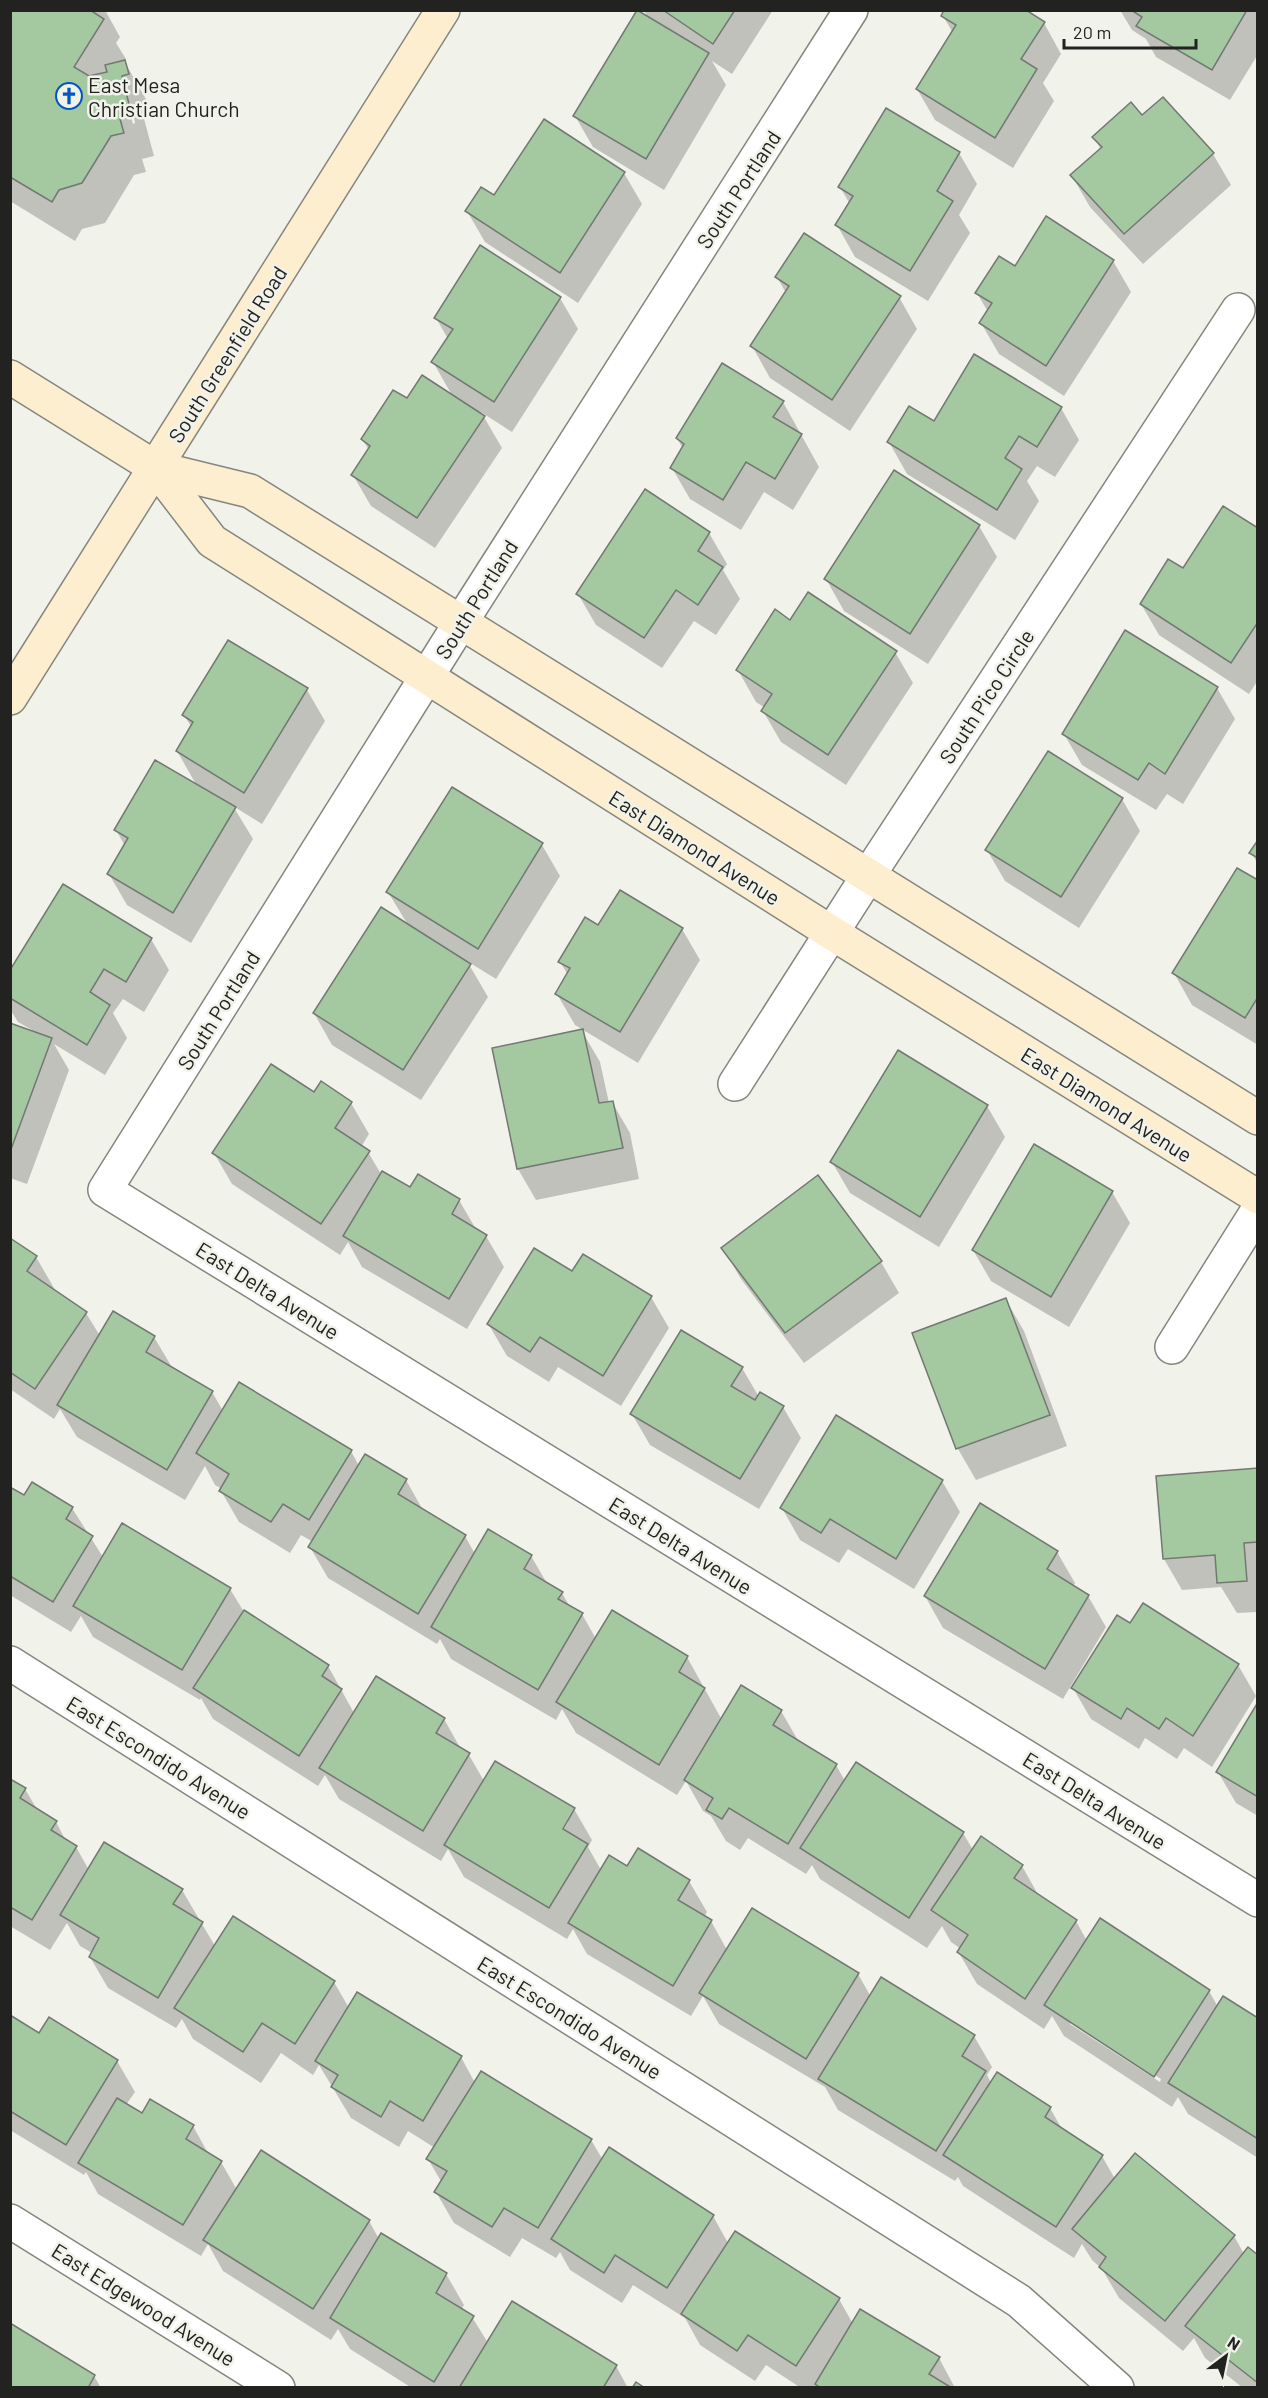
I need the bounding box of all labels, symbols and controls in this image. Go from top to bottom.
scale bar [1064,12,1196,50]
text: 20 m [1073,21,1111,43]
place label: East Mesa Christian Church [88,72,240,121]
church icon: East Mesa Christian Church [54,81,84,111]
street label: South Portland [691,125,785,253]
street label: South Greenfield Road [163,261,291,447]
street label: South Portland [430,535,522,663]
street label: South Pico Circle [933,624,1039,768]
street label: East Diamond Avenue [605,784,785,910]
street label: South Portland [172,946,264,1074]
street label: East Diamond Avenue [1017,1041,1197,1167]
street label: East Delta Avenue [192,1236,344,1344]
street label: East Delta Avenue [605,1491,757,1599]
street label: East Escondido Avenue [62,1690,256,1824]
street label: East Delta Avenue [1019,1746,1171,1854]
street label: East Escondido Avenue [473,1950,667,2084]
street label: East Edgewood Avenue [48,2237,240,2371]
north arrow [1196,2326,1256,2386]
text: N [1225,2332,1244,2354]

